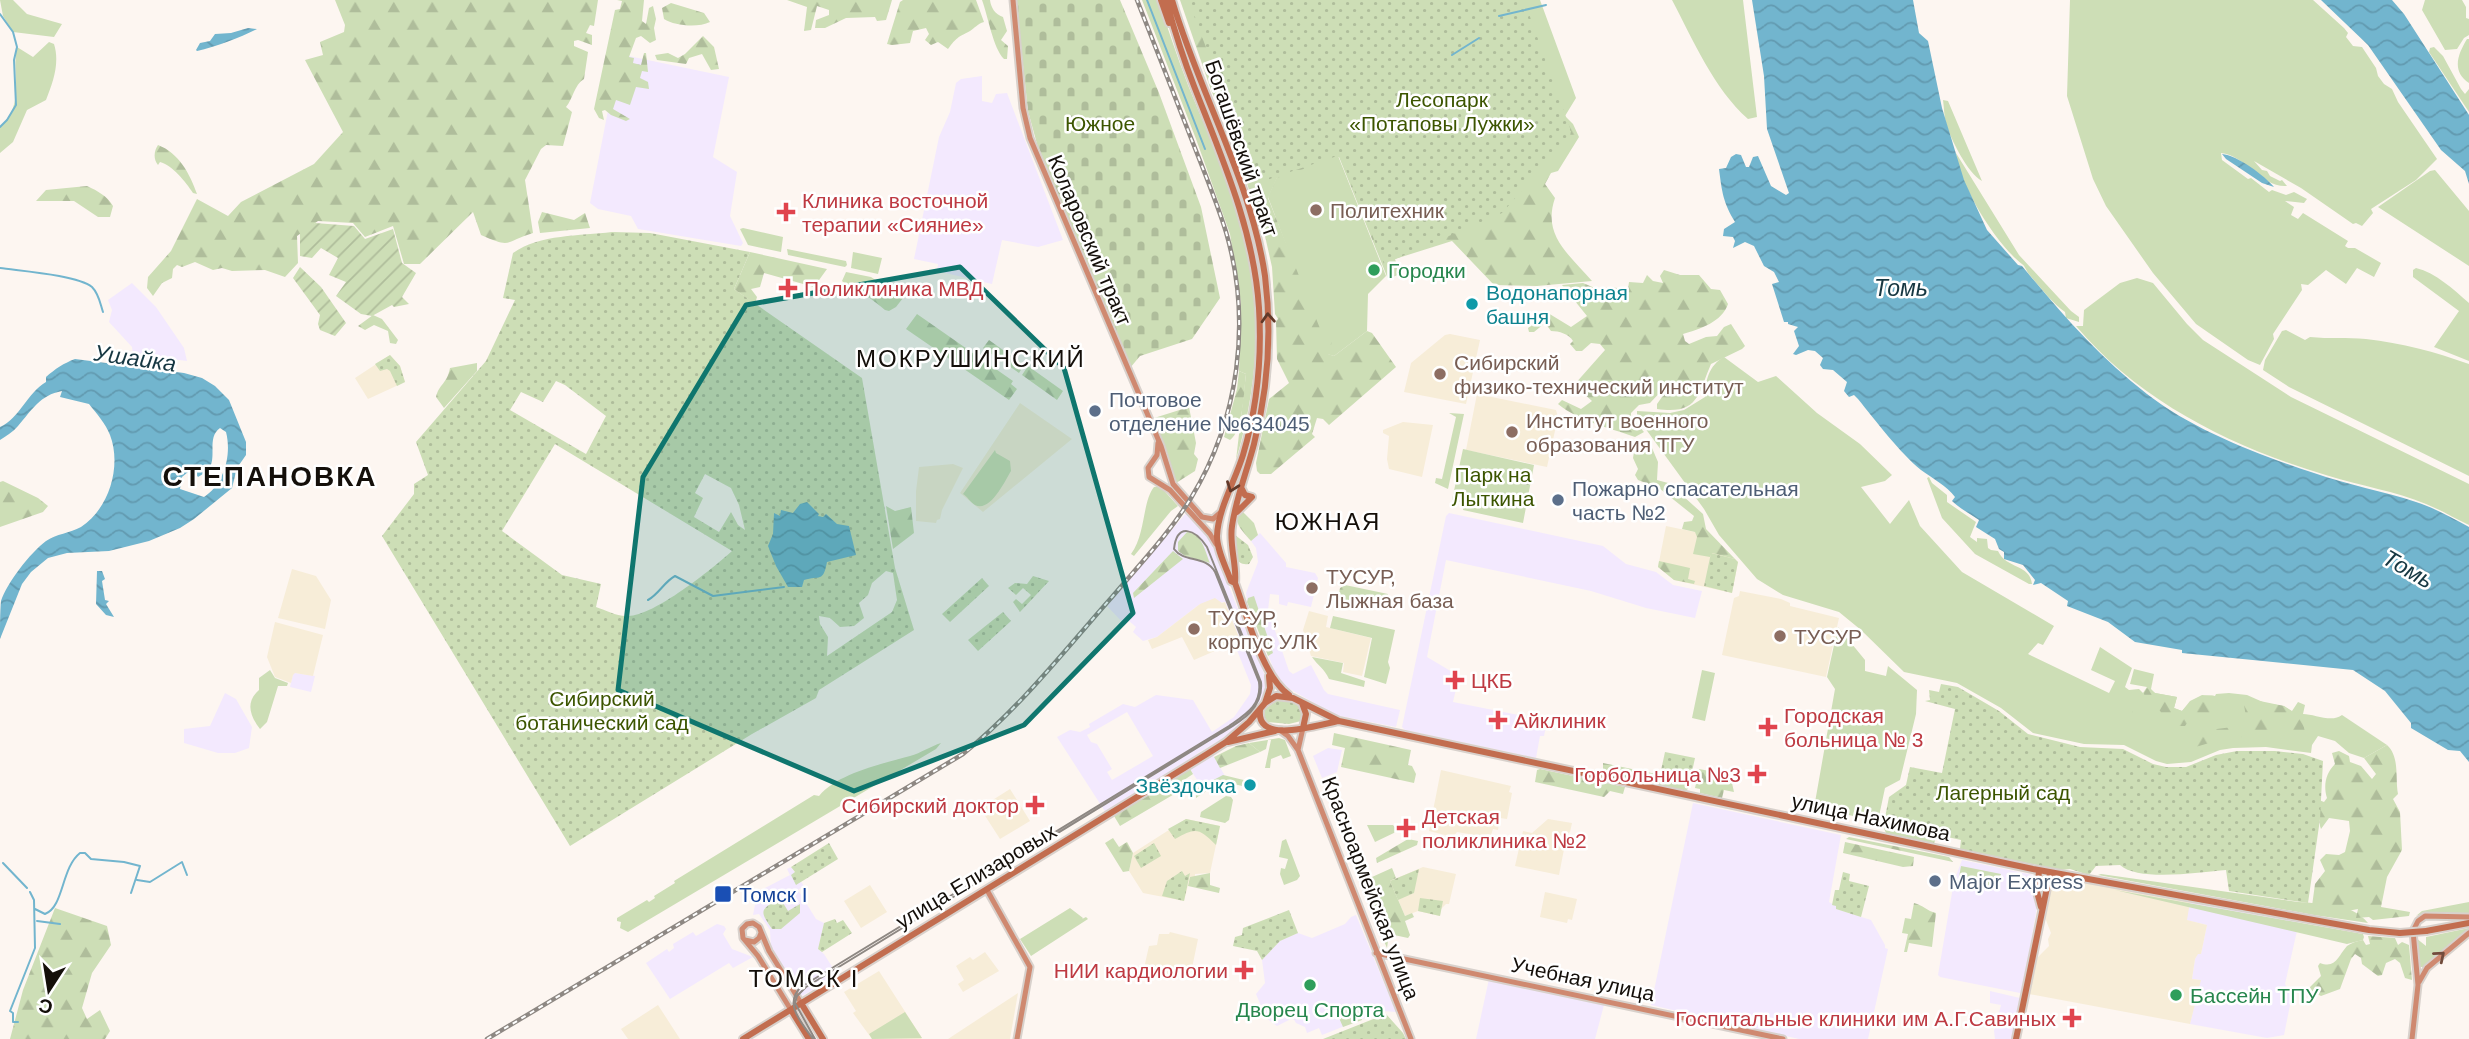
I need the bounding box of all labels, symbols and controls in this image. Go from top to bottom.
street label: Богашёвский тракт [1201,57,1283,239]
park label: Лесопарк «Потаповы Лужки» [1349,88,1535,135]
park label: Южное [1065,112,1135,135]
street label: Коларовский тракт [1044,151,1136,329]
place label: Клиника восточной терапии «Сияние» [802,189,988,236]
place label: Политехник [1330,199,1445,222]
marker: Клиника восточной терапии «Сияние» [776,202,796,222]
marker: Политехник [1308,202,1324,218]
place label: Городки [1388,259,1466,282]
marker: Городки [1366,262,1382,278]
water label: Томь [1874,275,1928,301]
place label: Поликлиника МВД [804,277,983,300]
marker: Поликлиника МВД [778,278,798,298]
place label: Водонапорная башня [1486,281,1628,328]
marker: Водонапорная башня [1464,296,1480,312]
one-way arrow [1261,312,1276,323]
water label: Ушайка [91,339,178,377]
district label: МОКРУШИНСКИЙ [856,345,1086,372]
place label: Сибирский физико-технический институт [1454,351,1744,398]
marker: Сибирский физико-технический институт [1432,366,1448,382]
place label: Почтовое отделение №634045 [1109,388,1310,435]
marker: Почтовое отделение №634045 [1087,403,1103,419]
place label: Институт военного образования ТГУ [1526,409,1708,456]
marker: Институт военного образования ТГУ [1504,424,1520,440]
district label: СТЕПАНОВКА [162,461,378,492]
park label: Парк на Лыткина [1452,463,1535,510]
place label: Пожарно спасательная часть №2 [1572,477,1799,524]
one-way arrow [1226,480,1240,492]
marker: Пожарно спасательная часть №2 [1550,492,1566,508]
district label: ЮЖНАЯ [1275,508,1381,535]
water label: Томь [2378,544,2438,594]
place label: ТУСУР, Лыжная база [1326,565,1454,612]
marker: ТУСУР, Лыжная база [1304,580,1320,596]
place label: ТУСУР, корпус УЛК [1208,606,1318,653]
marker: ТУСУР, корпус УЛК [1186,621,1202,637]
place label: ТУСУР [1794,625,1862,648]
marker: ТУСУР [1772,628,1788,644]
place label: ЦКБ [1471,669,1513,692]
marker: ЦКБ [1445,670,1465,690]
park label: Сибирский ботанический сад [515,687,689,734]
place label: Городская больница № 3 [1784,704,1923,751]
place label: Айклиник [1514,709,1606,732]
marker: Айклиник [1488,710,1508,730]
marker: Городская больница № 3 [1758,717,1778,737]
place label: Горбольница №3 [1574,763,1741,786]
marker: Горбольница №3 [1747,764,1767,784]
street label: Красноармейская улица [1318,773,1424,1003]
place label: Звёздочка [1136,774,1236,797]
marker: Звёздочка [1242,777,1258,793]
park label: Лагерный сад [1936,781,2070,804]
street label: улица Нахимова [1790,789,1953,845]
place label: Сибирский доктор [842,794,1019,817]
marker: Сибирский доктор [1025,795,1045,815]
place label: Детская поликлиника №2 [1422,805,1587,852]
marker: Детская поликлиника №2 [1396,818,1416,838]
street label: улица Елизаровых [892,819,1061,933]
place label: Major Express [1949,870,2083,893]
marker: Major Express [1927,873,1943,889]
place label: Томск I [739,883,808,906]
marker: Томск I [713,884,733,904]
one-way arrow [2432,952,2445,964]
street label: Учебная улица [1509,953,1657,1005]
north arrow [14,955,84,1025]
place label: НИИ кардиологии [1054,959,1228,982]
marker: НИИ кардиологии [1234,960,1254,980]
district label: ТОМСК I [749,965,859,992]
marker: Дворец Спорта [1302,977,1318,993]
place label: Бассейн ТПУ [2190,984,2319,1007]
marker: Бассейн ТПУ [2168,987,2184,1003]
text: С [36,994,54,1018]
place label: Дворец Спорта [1236,998,1385,1021]
place label: Госпитальные клиники им А.Г.Савиных [1675,1007,2056,1030]
marker: Госпитальные клиники им А.Г.Савиных [2062,1008,2082,1028]

